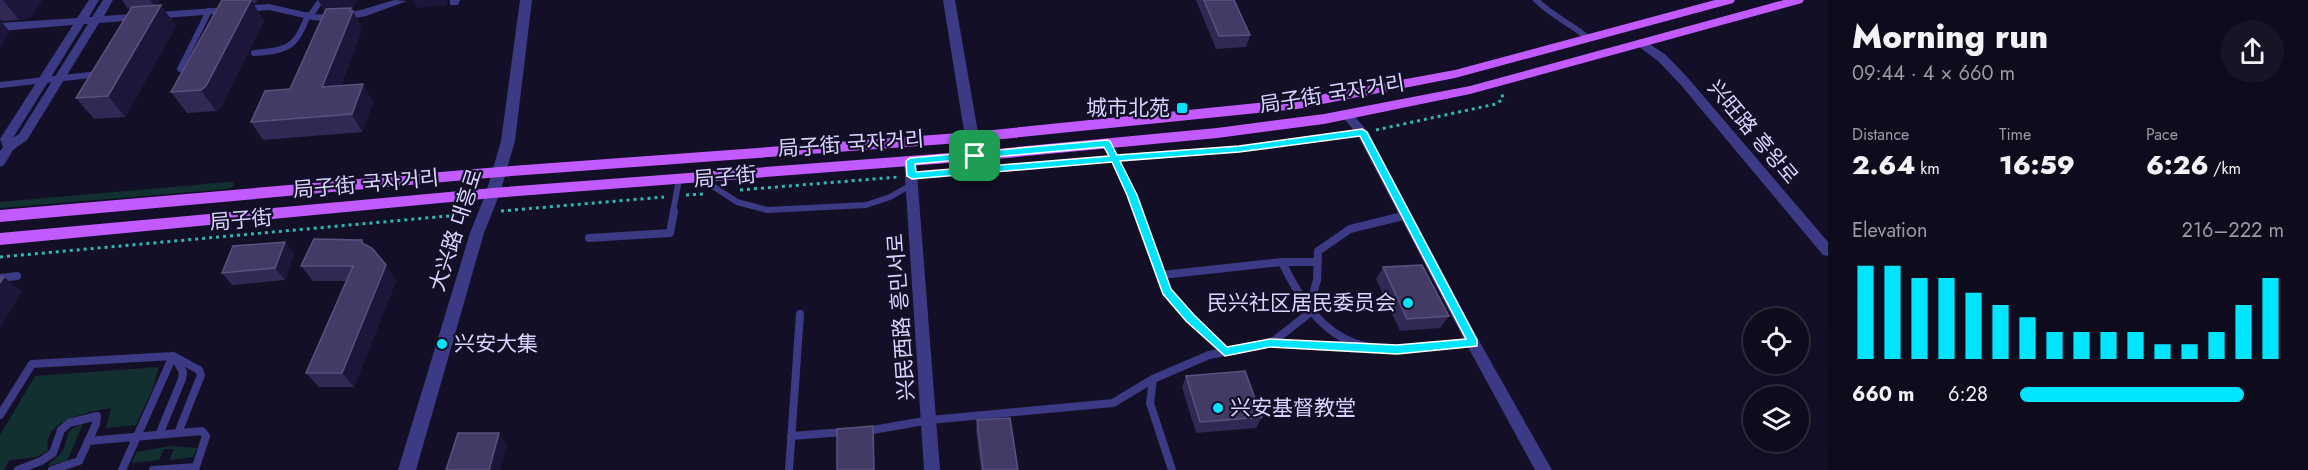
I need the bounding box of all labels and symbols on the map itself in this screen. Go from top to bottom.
street label: 局子街 국자거리 [1257,68,1407,120]
street label: 兴旺路 흥왕로 [1701,74,1805,190]
place label: 城市北苑 [1086,93,1170,123]
marker: 城市北苑 [1175,101,1189,115]
street label: 局子街 국자거리 [777,124,925,164]
pin [949,130,1000,181]
street label: 局子街 [692,159,758,195]
street label: 局子街 국자거리 [292,163,440,205]
street label: 大兴路 대흥로 [422,165,490,295]
street label: 局子街 [208,202,274,238]
street label: 兴民西路 흥민서로 [880,232,922,402]
place label: 民兴社区居民委员会 [1207,288,1396,318]
marker: 民兴社区居民委员会 [1401,296,1415,310]
place label: 兴安大集 [454,329,538,359]
marker: 兴安大集 [435,337,449,351]
place label: 兴安基督教堂 [1230,393,1356,423]
marker: 兴安基督教堂 [1211,401,1225,415]

